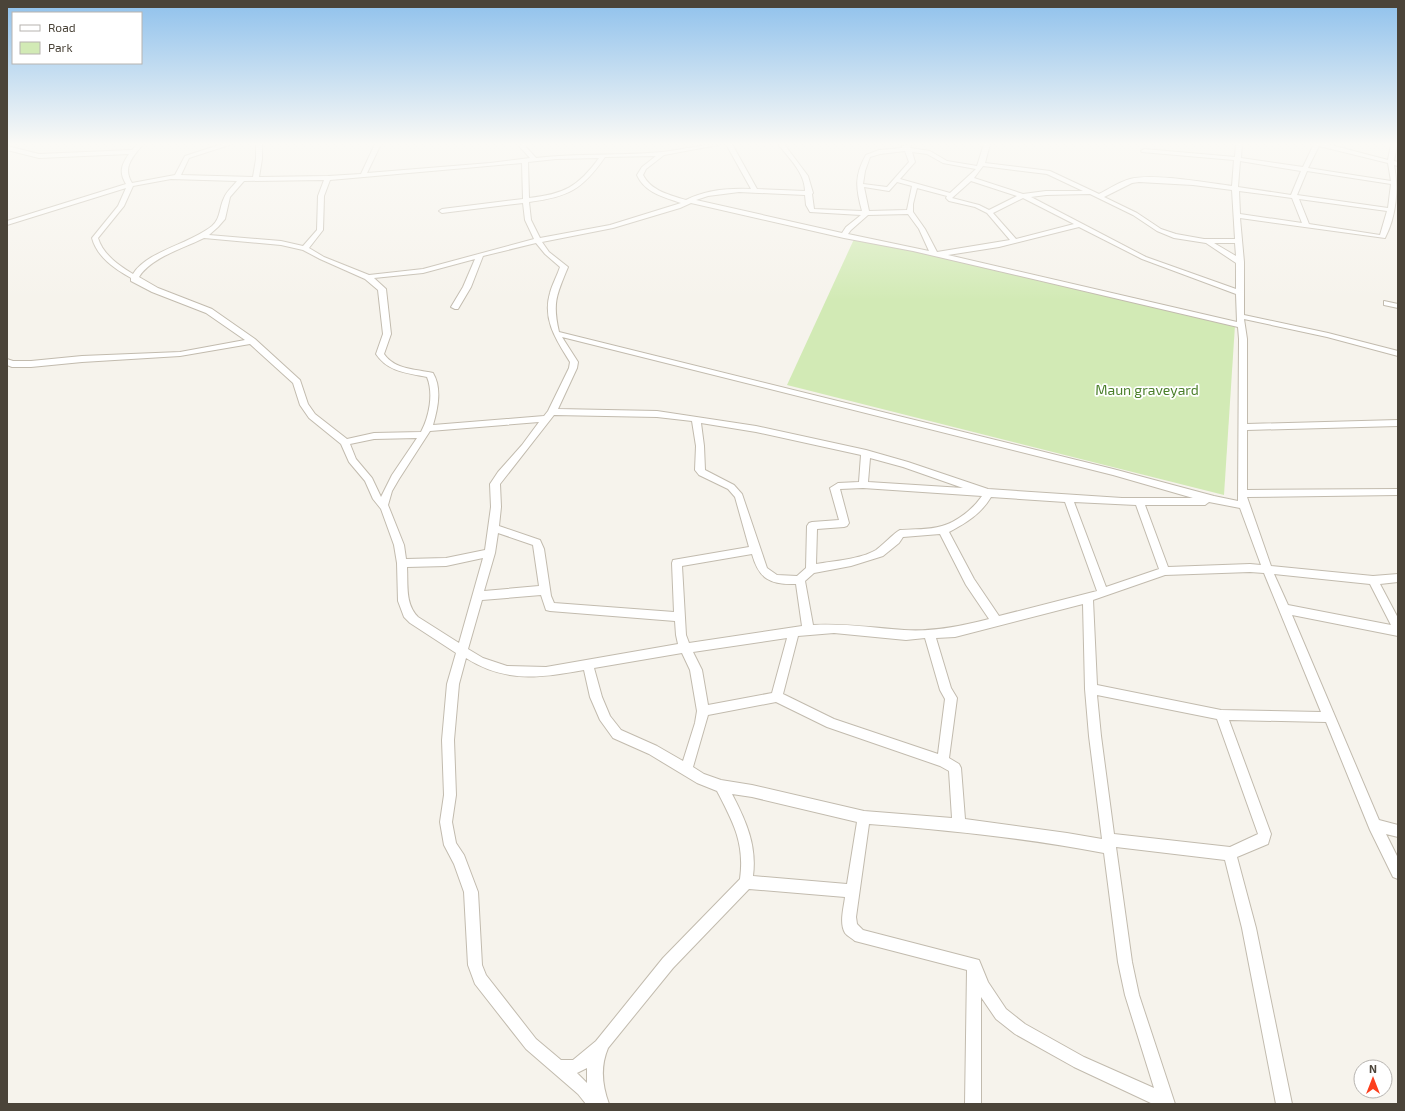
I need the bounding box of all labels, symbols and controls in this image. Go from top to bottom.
legend [12,12,142,64]
text: Road [48,20,76,34]
text: Park [48,40,73,54]
park label: Maun graveyard [1095,381,1199,398]
north arrow [1353,1059,1393,1099]
text: N [1369,1062,1377,1075]

